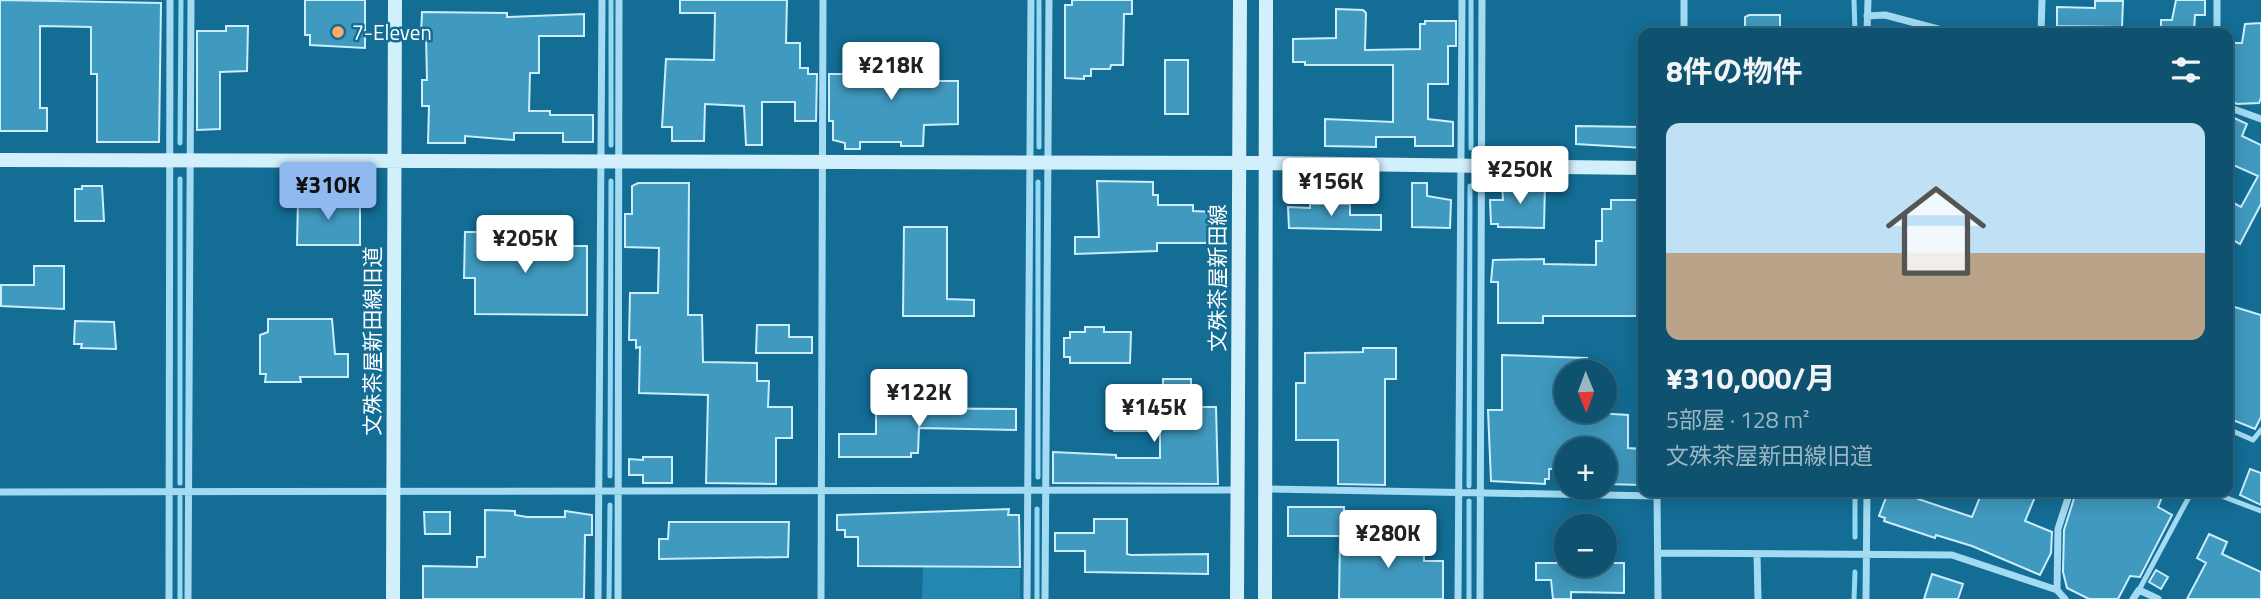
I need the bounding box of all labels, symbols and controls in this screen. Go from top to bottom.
place label: 7-Eleven [352,16,432,48]
marker: 7-Eleven [330,24,346,40]
pin: ¥218K [842,42,940,102]
text: ¥218K [858,47,924,82]
text: 8件の物件 [1666,48,1803,94]
icon: filters [2167,51,2205,89]
pin: ¥250K [1471,146,1569,206]
text: ¥250K [1487,151,1553,186]
pin: ¥156K [1282,158,1380,218]
pin: ¥310K [279,162,377,222]
text: ¥156K [1298,163,1364,198]
text: ¥310K [295,167,361,202]
icon: home [1873,168,1999,294]
street label: 文殊茶屋新田線 [1201,205,1233,352]
pin: ¥205K [476,216,574,275]
text: ¥205K [492,220,558,255]
street label: 文殊茶屋新田線旧道 [356,247,388,436]
text: ¥310,000/月 [1666,355,1835,401]
north arrow [1554,360,1617,424]
map controls [1554,360,1617,577]
pin: ¥122K [870,370,968,429]
text: ¥122K [886,374,952,409]
pin: ¥145K [1105,384,1203,444]
text: ¥145K [1121,389,1187,424]
text: 5部屋 · 128 m² [1666,402,1809,437]
button: + [1554,437,1617,500]
text: 文殊茶屋新田線旧道 [1666,438,1873,473]
pin: ¥280K [1339,510,1437,570]
button: − [1554,514,1617,577]
text: ¥280K [1355,515,1421,550]

